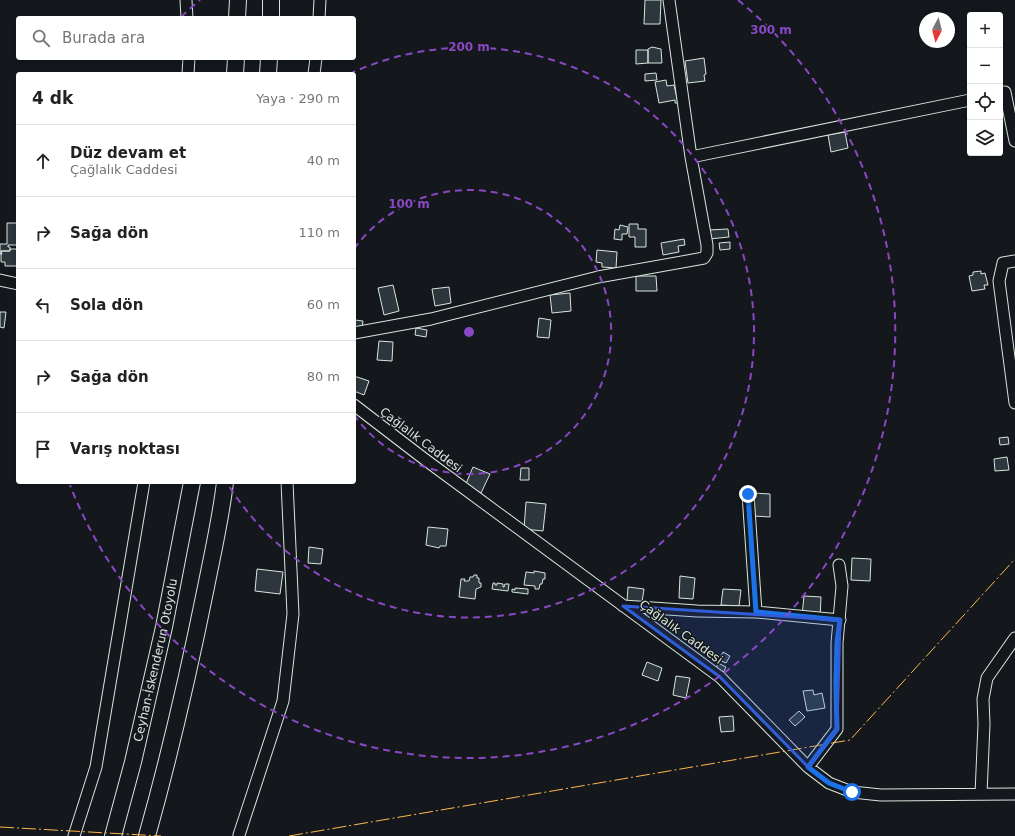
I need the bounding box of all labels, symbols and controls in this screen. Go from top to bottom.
north arrow [919,12,955,48]
map controls [967,12,1003,156]
button: + [967,12,1003,48]
search box [16,16,356,60]
text: 300 m [750,23,792,37]
icon: search [30,27,52,49]
text: Burada ara [62,29,145,47]
text: 200 m [448,40,490,54]
button: − [967,48,1003,84]
button: locate [967,84,1003,120]
text: 4 dk [32,88,73,108]
text: Yaya · 290 m [256,91,340,106]
button: layers [967,120,1003,156]
text: Düz devam et [70,144,186,162]
icon: ahead [32,150,54,172]
text: 40 m [307,153,340,168]
text: Çağlalık Caddesi [70,162,178,177]
text: 100 m [388,197,430,211]
icon: right [32,222,54,244]
text: Sağa dön [70,224,149,242]
text: 110 m [298,225,340,240]
icon: left [32,294,54,316]
text: Sola dön [70,296,143,314]
text: 60 m [307,297,340,312]
centre of rings [462,325,476,339]
icon: right [32,366,54,388]
text: Sağa dön [70,368,149,386]
text: 80 m [307,369,340,384]
street label: Çağlalık Caddesi [377,404,465,476]
icon: arrive [32,438,54,460]
text: Varış noktası [70,440,180,458]
route end [739,485,757,503]
street label: Ceyhan-İskenderun Otoyolu [131,577,180,743]
street label: Çağlalık Caddesi [637,597,725,667]
route start [843,783,861,801]

